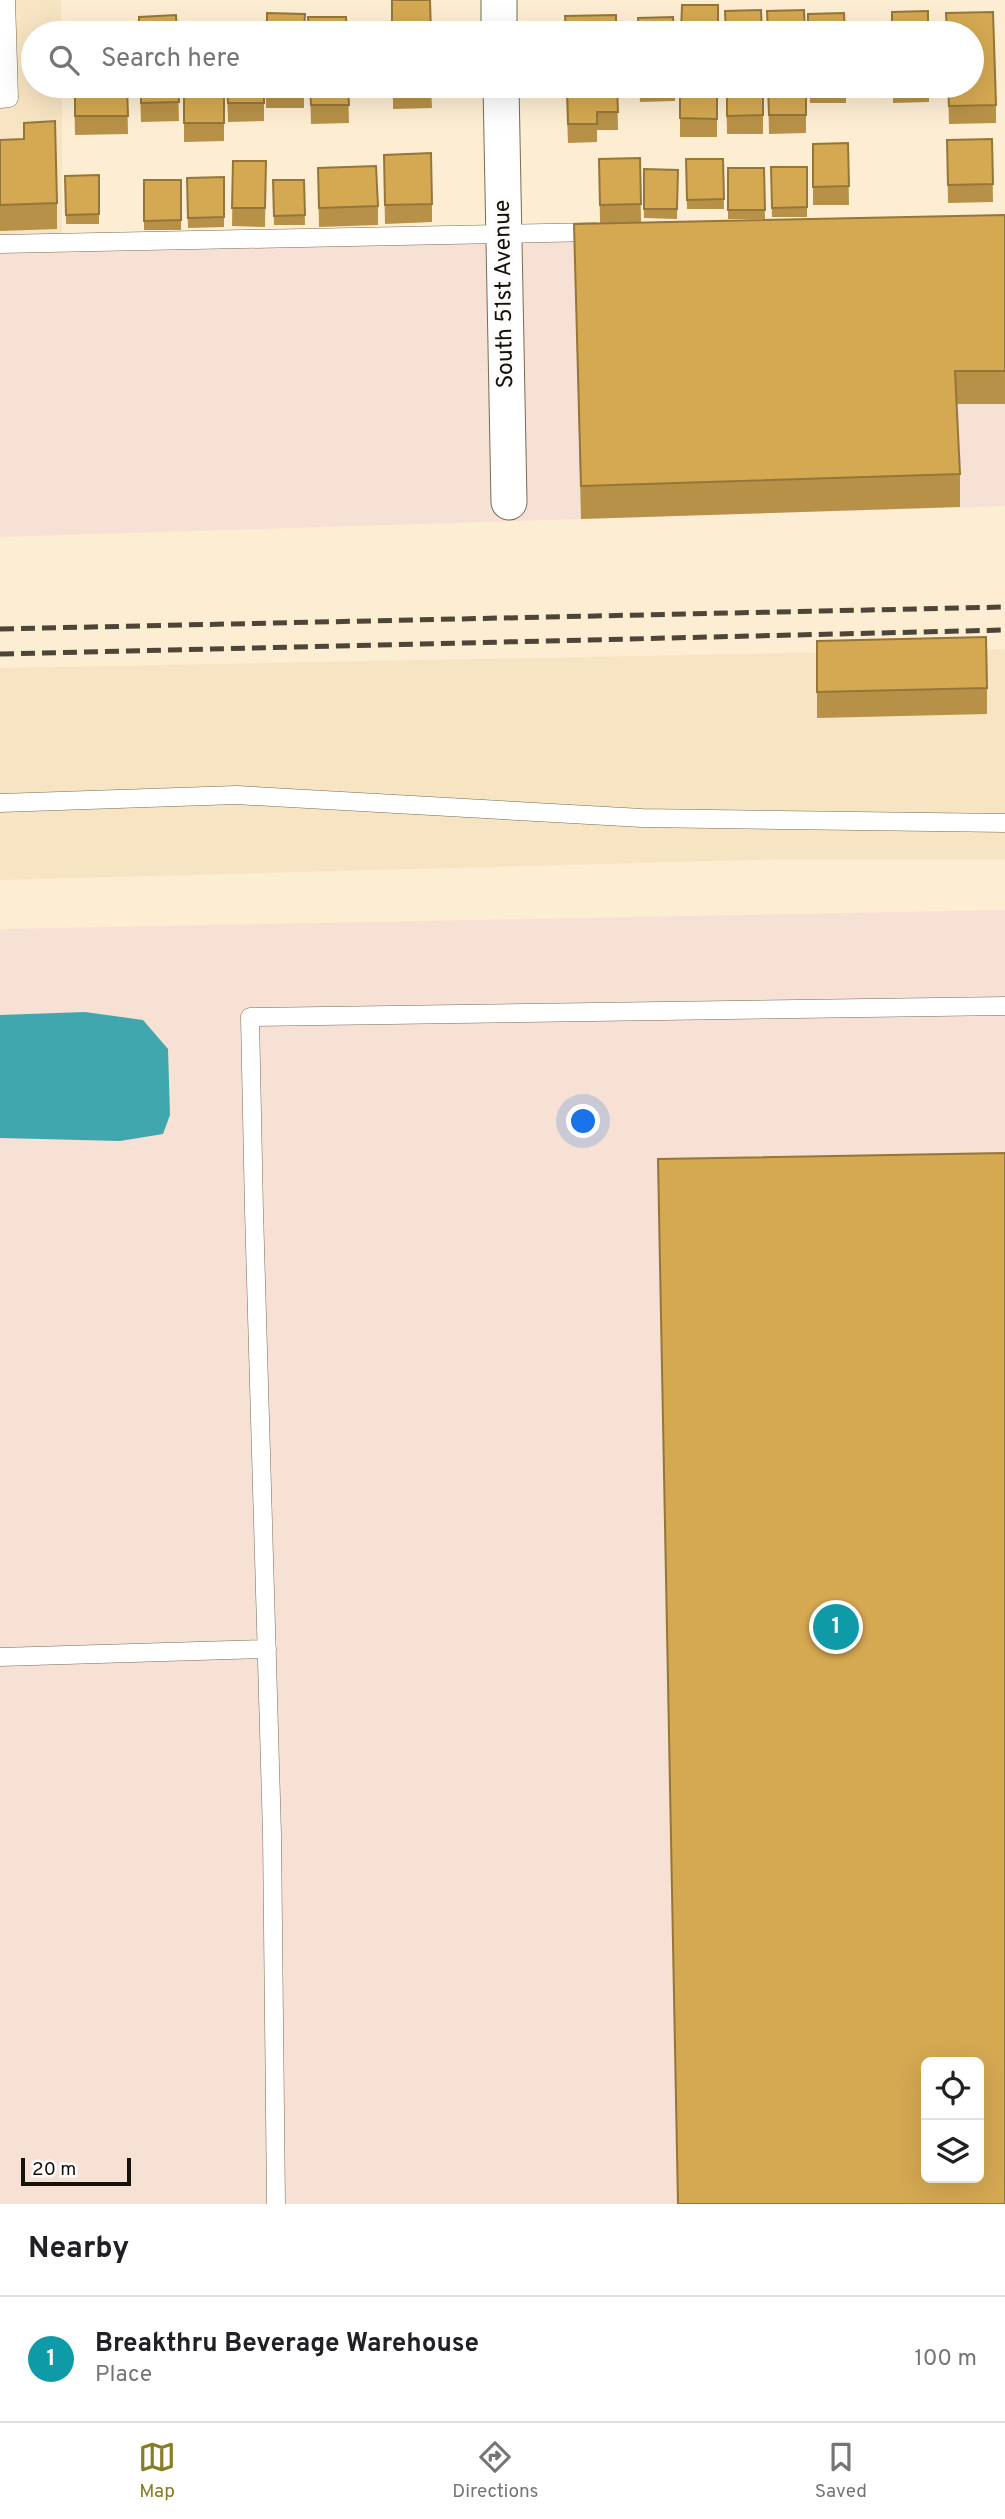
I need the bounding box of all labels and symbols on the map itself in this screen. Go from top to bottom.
street label: South 51st Avenue [489,199,521,389]
your location [566,1104,600,1138]
pin: 1 [813,1601,859,1653]
scale bar [21,2155,131,2187]

